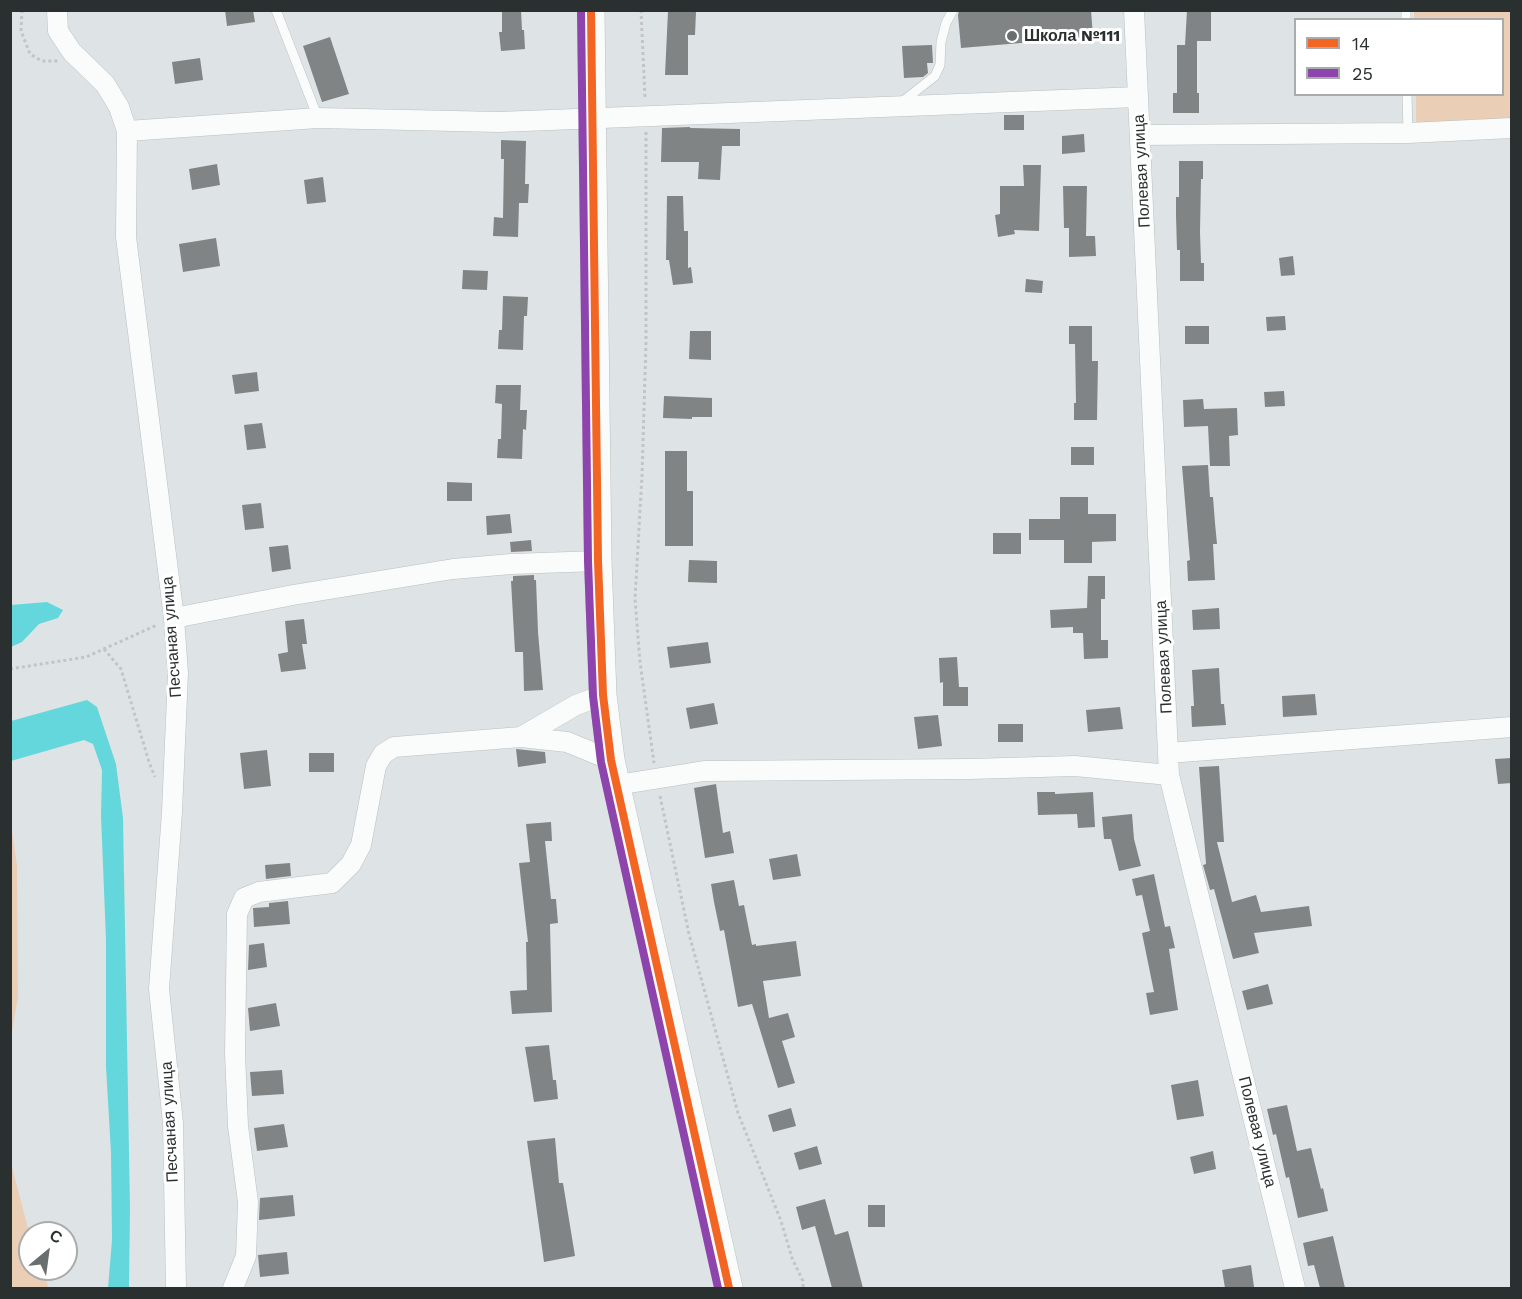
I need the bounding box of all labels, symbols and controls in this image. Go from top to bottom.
legend [1294,18,1504,96]
place label: Школа №111 [1024,26,1120,46]
marker: Школа №111 [1005,29,1019,43]
text: 14 [1352,33,1370,54]
text: 25 [1352,63,1373,84]
street label: Полевая улица [1129,114,1155,228]
street label: Песчаная улица [158,576,186,698]
street label: Полевая улица [1151,600,1177,714]
street label: Песчаная улица [157,1061,183,1183]
street label: Полевая улица [1234,1075,1280,1189]
north arrow [18,1221,78,1281]
text: С [46,1225,66,1248]

